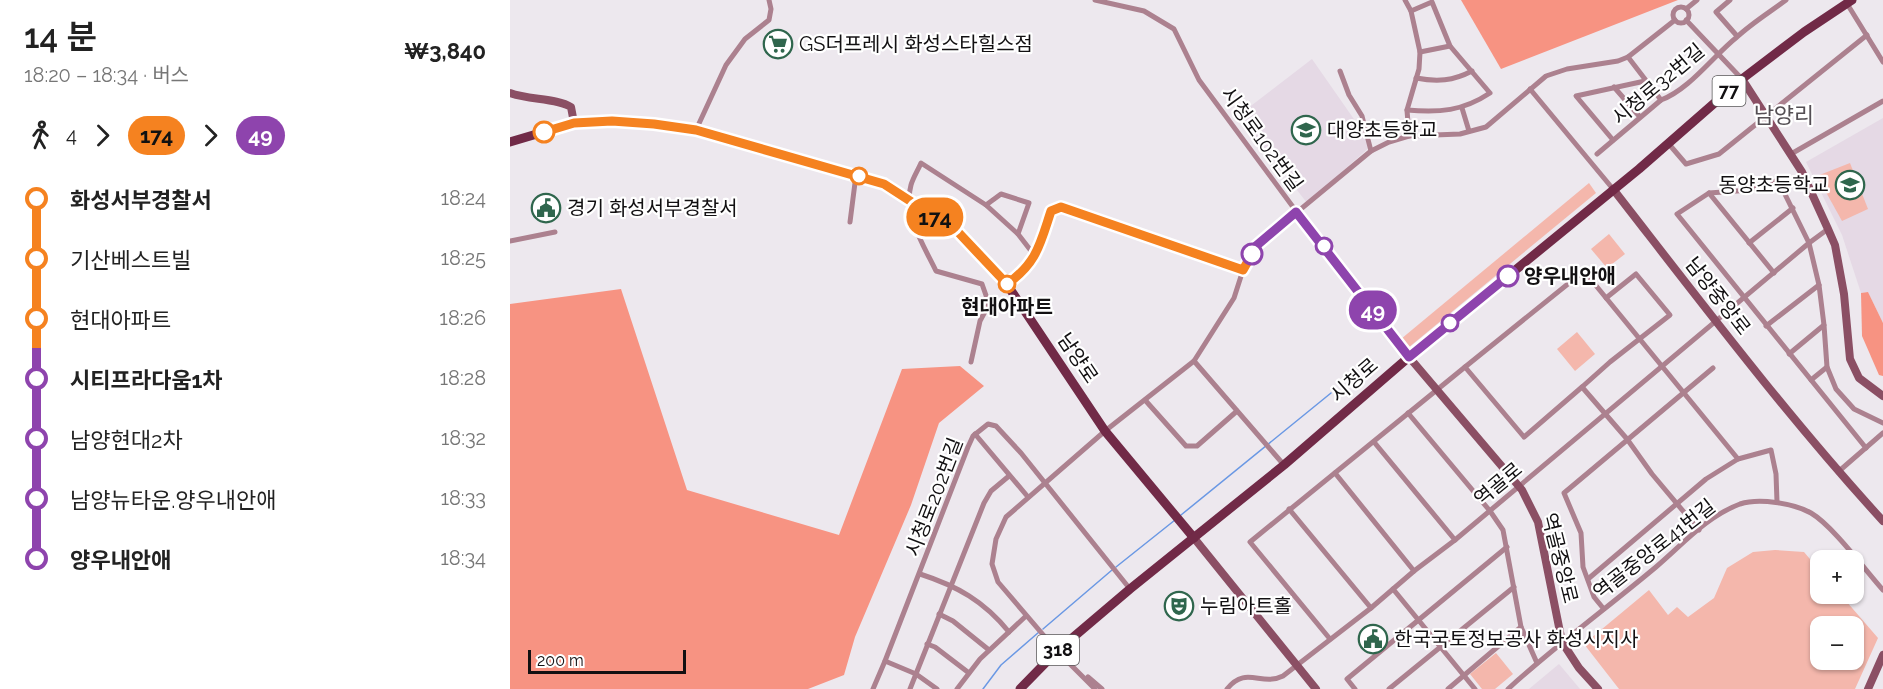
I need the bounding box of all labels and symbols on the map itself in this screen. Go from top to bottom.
supermarket icon: GS더프레시 화성스타힐스점 [762,28,794,60]
place label: GS더프레시 화성스타힐스점 [799,32,1033,56]
street label: 시청로32번길 [1607,38,1709,130]
road number: 77 [1712,76,1746,106]
street label: 시청로102번길 [1216,82,1308,196]
district label: 남양리 [1754,102,1814,128]
school or university icon: 대양초등학교 [1290,114,1322,146]
place label: 대양초등학교 [1327,118,1437,142]
unlabelled marker [533,121,555,143]
unlabelled marker [850,167,868,185]
school or university icon: 동양초등학교 [1834,169,1866,201]
place label: 동양초등학교 [1719,173,1829,197]
public building icon: 경기 화성서부경찰서 [530,192,562,224]
place label: 경기 화성서부경찰서 [567,196,738,220]
line badge: 174 [900,198,970,236]
unlabelled marker [1315,237,1333,255]
unlabelled marker [1241,243,1263,265]
street label: 남양중앙로 [1680,252,1756,340]
place label: 양우내안애 [1524,264,1616,288]
marker: 양우내안애 [1497,265,1519,287]
marker: 현대아파트 [998,275,1016,293]
line badge: 49 [1346,290,1400,330]
place label: 현대아파트 [961,295,1053,319]
unlabelled marker [1441,314,1459,332]
street label: 남양로 [1053,328,1103,388]
street label: 시청로 [1325,353,1383,407]
street label: 시청로202번길 [900,434,968,560]
street label: 역골로 [1469,457,1527,511]
street label: 역골중앙로41번길 [1588,494,1720,604]
street label: 역골중앙로 [1537,510,1583,606]
theatre icon: 누림아트홀 [1163,590,1195,622]
place label: 누림아트홀 [1200,594,1292,618]
public building icon: 한국국토정보공사 화성시지사 [1357,623,1389,655]
place label: 한국국토정보공사 화성시지사 [1394,627,1638,651]
road number: 318 [1037,635,1079,665]
scale bar [528,647,686,674]

